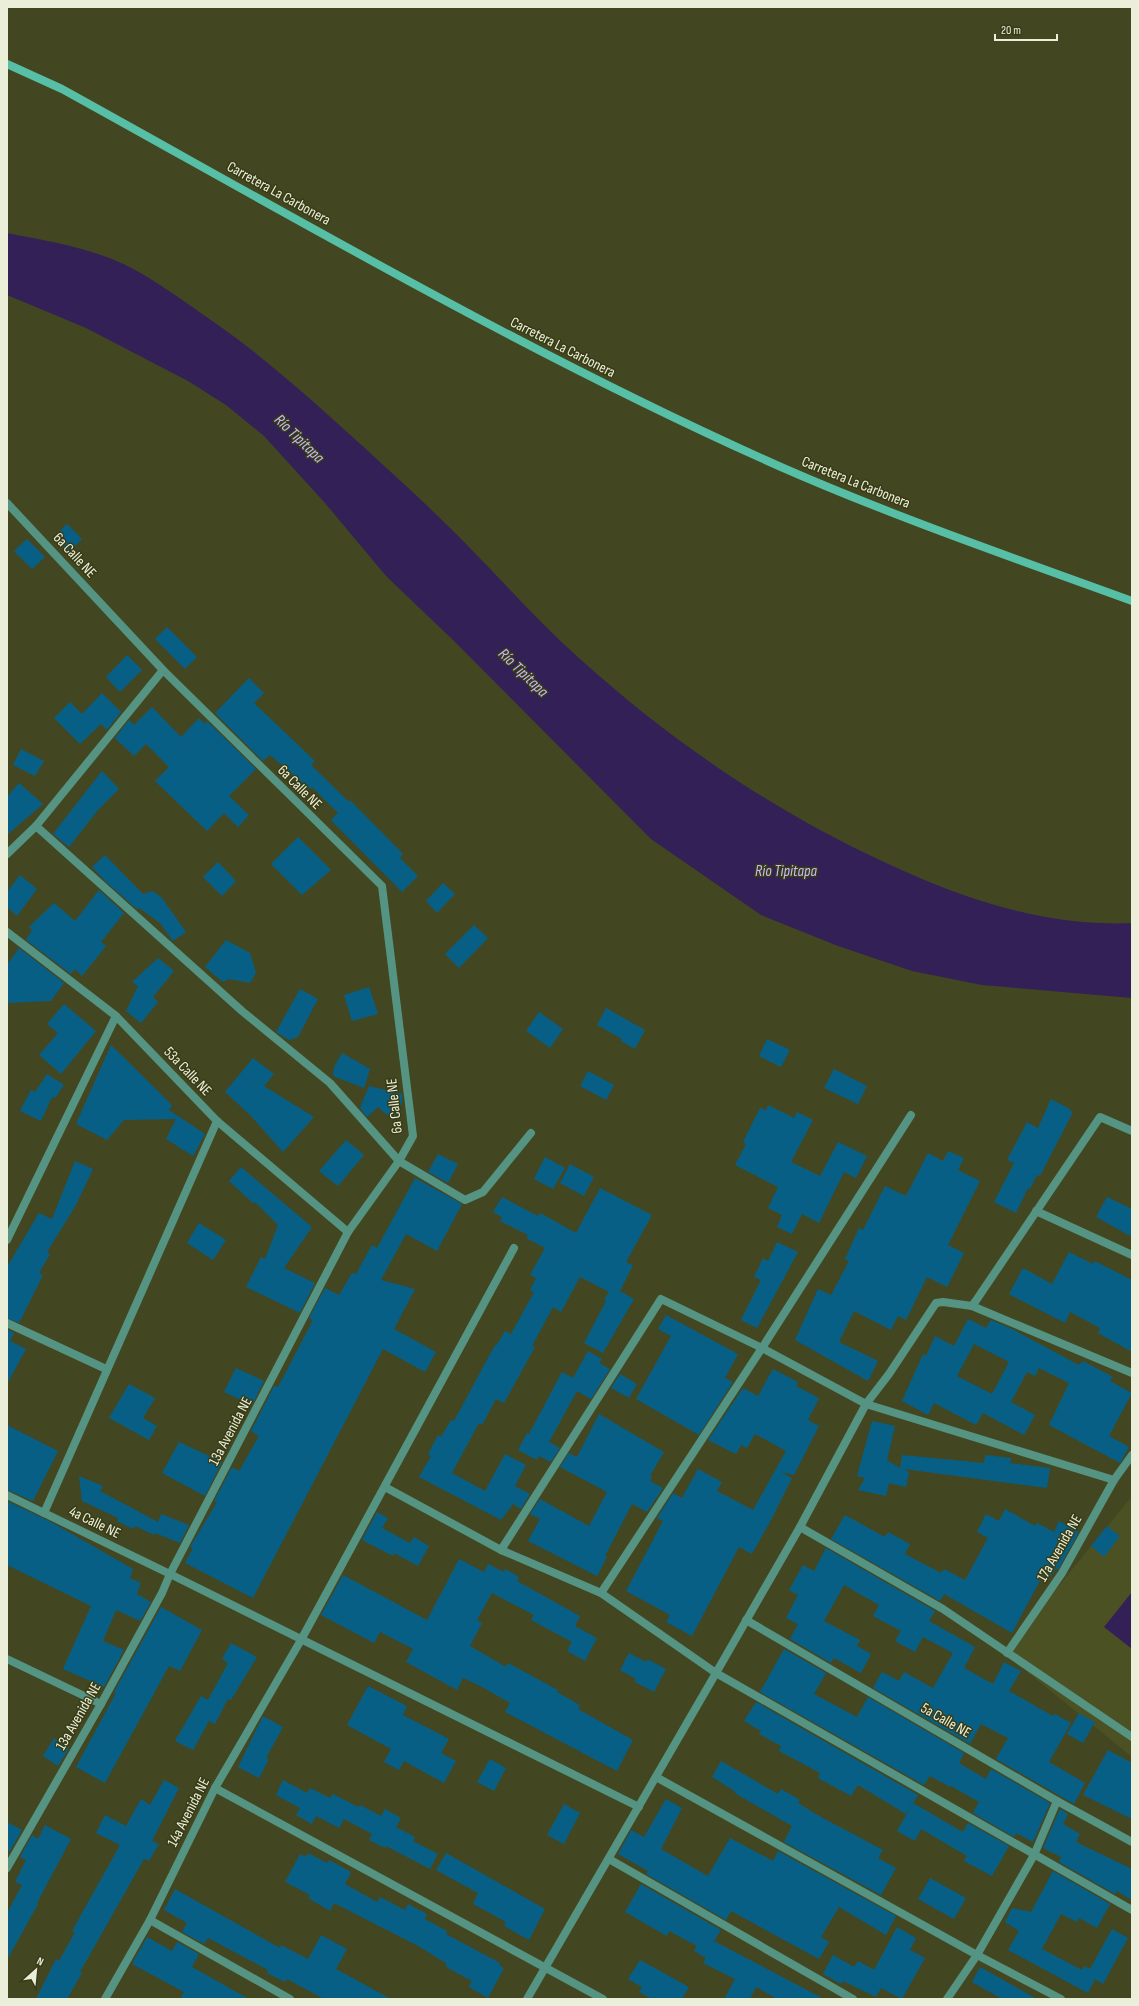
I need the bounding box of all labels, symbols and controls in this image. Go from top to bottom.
scale bar [995,16,1057,42]
text: 20 m [1001,23,1021,38]
street label: Carretera La Carbonera [224,157,334,230]
street label: Carretera La Carbonera [507,313,619,382]
water label: Río Tipitapa [270,411,328,468]
street label: Carretera La Carbonera [799,452,913,513]
street label: 6a Calle NE [49,529,100,582]
water label: Río Tipitapa [494,645,552,702]
street label: 6a Calle NE [273,761,326,814]
water label: Río Tipitapa [755,862,817,881]
street label: 53a Calle NE [160,1043,216,1100]
street label: 6a Calle NE [382,1077,407,1134]
street label: 13a Avenida NE [204,1394,256,1469]
street label: 4a Calle NE [66,1502,124,1543]
street label: 17a Avenida NE [1033,1511,1086,1585]
street label: 13a Avenida NE [51,1679,105,1754]
street label: 5a Calle NE [917,1699,974,1742]
street label: 14a Avenida NE [163,1774,214,1850]
north arrow [16,1950,56,1990]
text: N [35,1954,46,1969]

